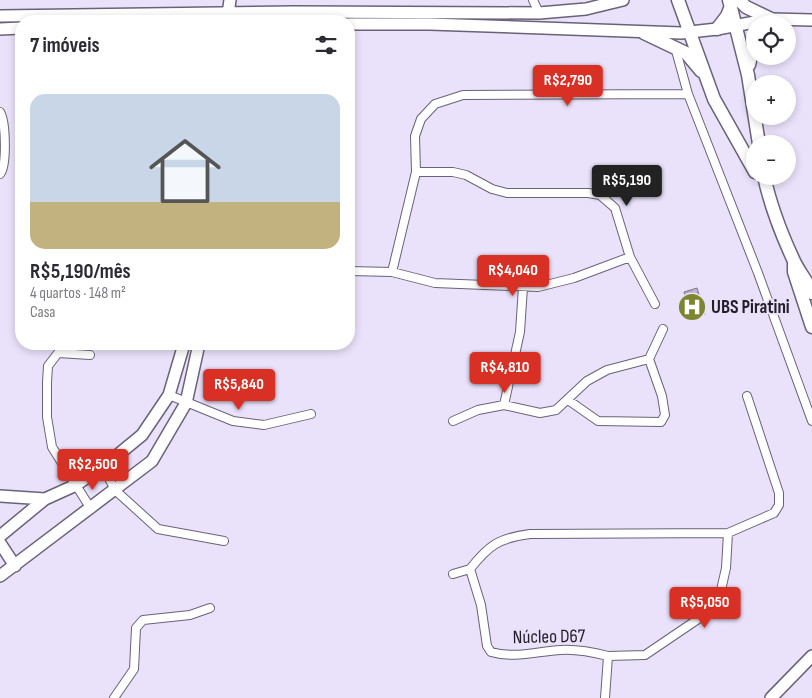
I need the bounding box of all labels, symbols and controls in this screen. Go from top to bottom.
map controls [746,15,796,185]
button: locate [746,15,796,65]
icon: filters [312,31,340,59]
text: 7 imóveis [30,33,100,58]
pin: R$2,790 [522,64,614,107]
text: R$2,790 [544,71,592,90]
button: + [746,75,796,125]
icon: home [140,126,230,216]
button: − [746,135,796,185]
pin: R$5,190 [581,164,673,207]
text: R$5,190 [603,171,651,190]
pin: R$4,040 [467,254,559,297]
text: R$5,190/mês [30,259,131,284]
text: R$4,040 [488,261,538,280]
text: 4 quartos · 148 m² [30,284,126,303]
hospital icon: UBS Piratini [677,292,707,322]
place label: UBS Piratini [711,296,790,319]
text: Casa [30,303,56,322]
pin: R$4,810 [459,352,551,394]
text: R$4,810 [481,358,529,377]
pin: R$5,840 [193,368,285,411]
text: R$5,840 [214,375,264,394]
pin: R$2,500 [47,448,139,491]
text: R$2,500 [68,455,118,474]
pin: R$5,050 [659,586,751,629]
text: R$5,050 [681,593,729,612]
street label: Núcleo D67 [513,625,586,649]

